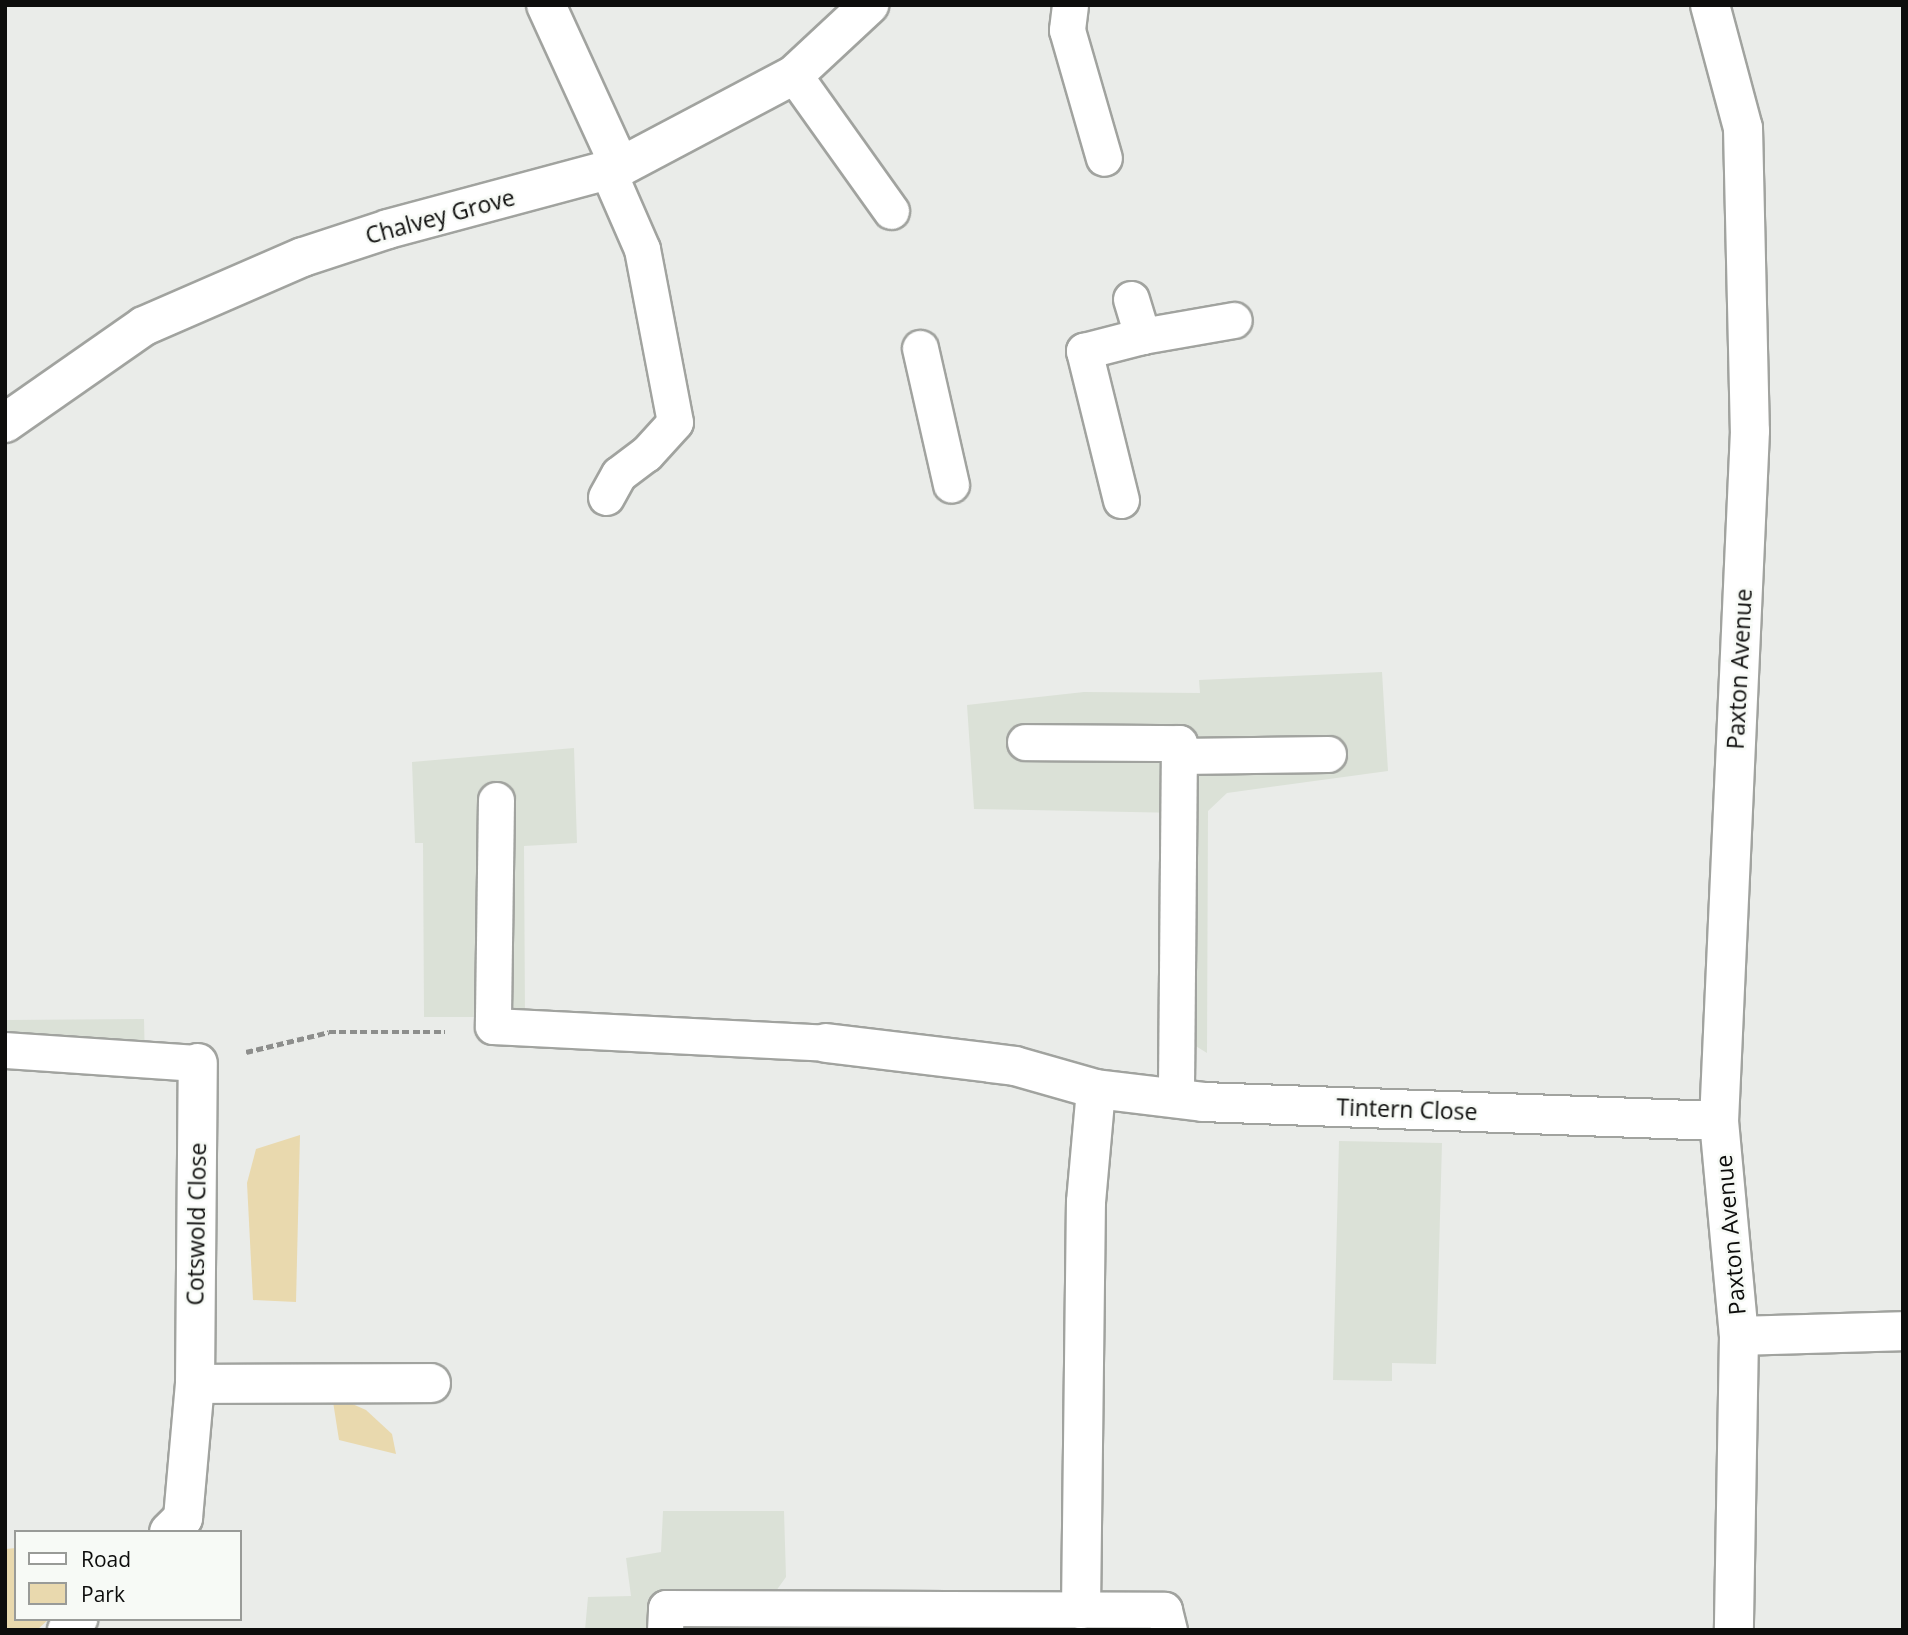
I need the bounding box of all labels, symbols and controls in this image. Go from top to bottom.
street label: Chalvey Grove [362,183,518,249]
street label: Paxton Avenue [1721,588,1757,750]
street label: Tintern Close [1336,1093,1478,1125]
street label: Cotswold Close [181,1142,211,1306]
street label: Paxton Avenue [1709,1154,1751,1316]
legend [14,1530,242,1621]
text: Road [81,1545,131,1573]
text: Park [81,1580,125,1608]

